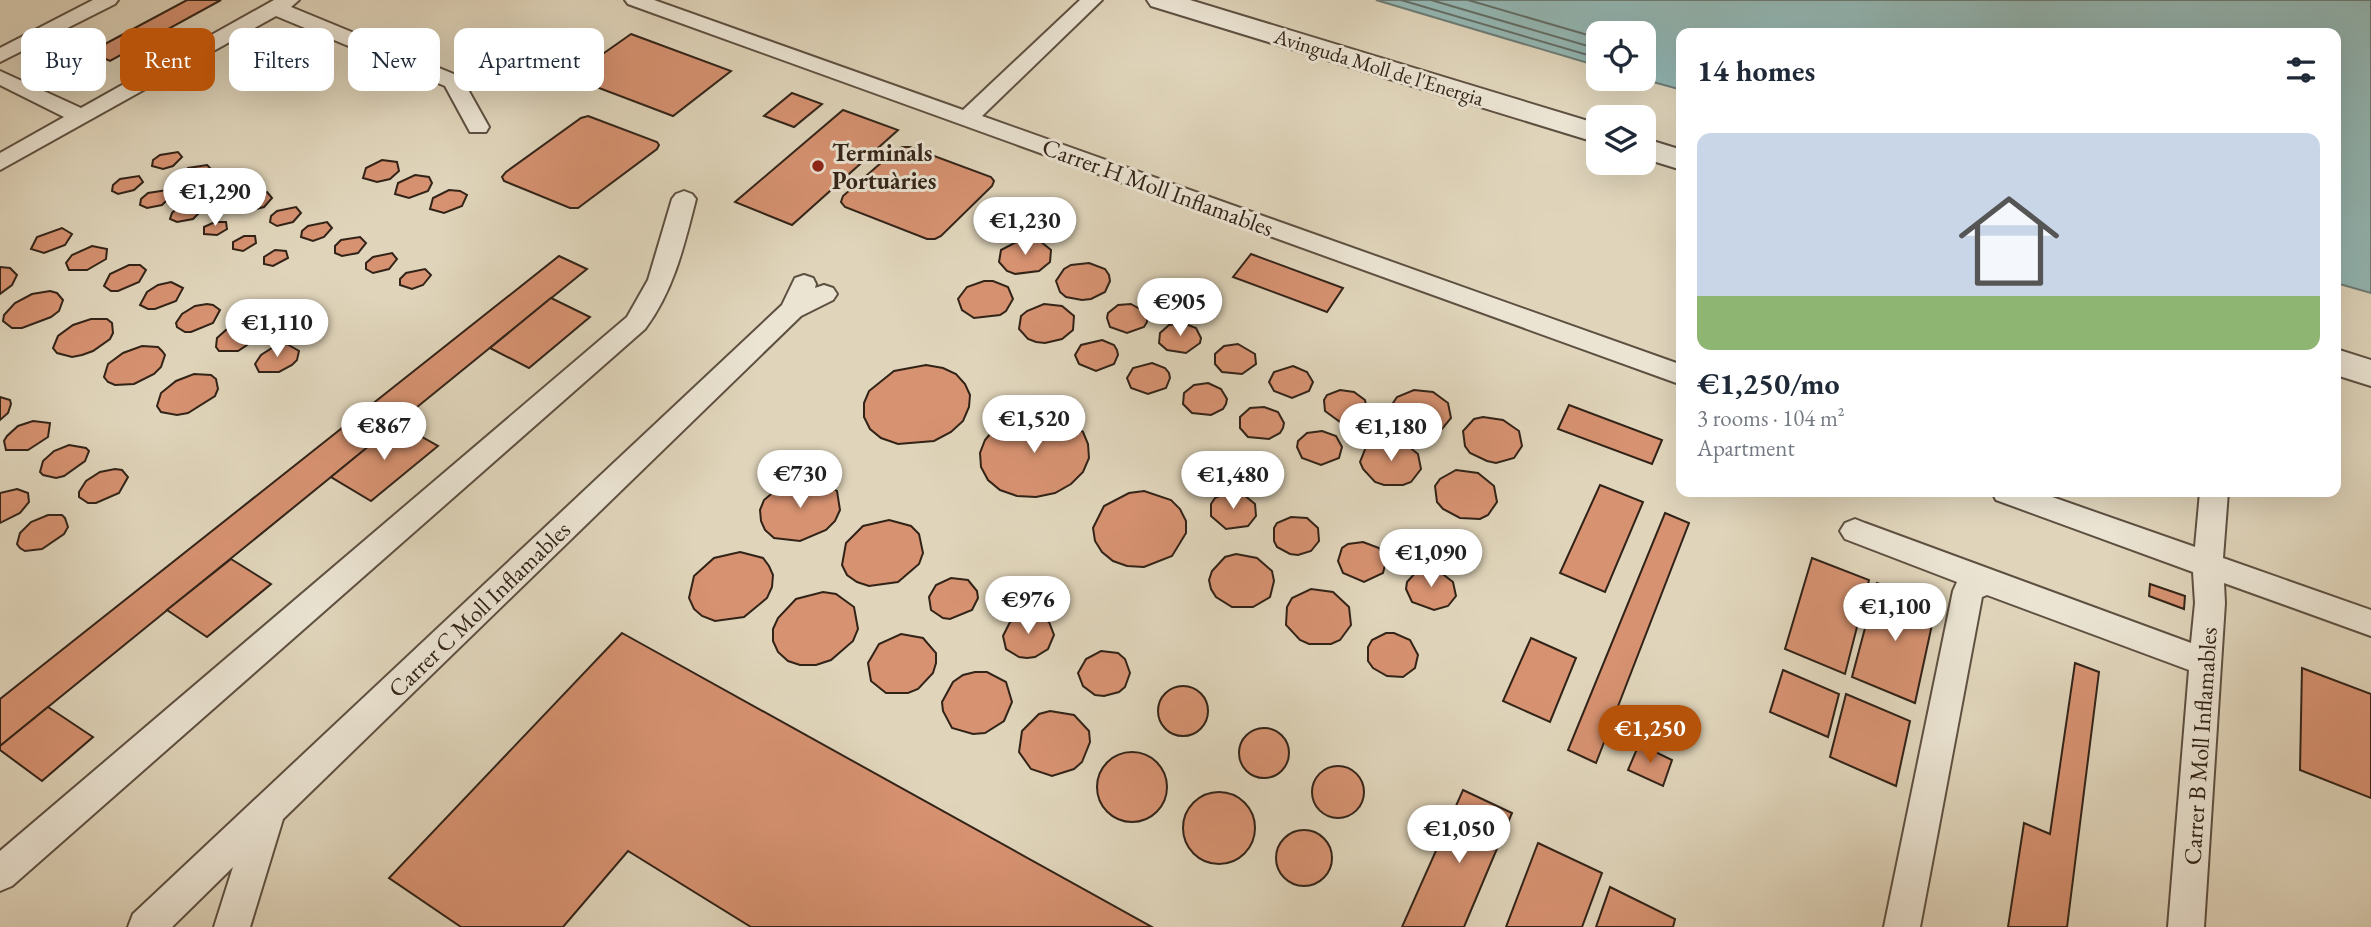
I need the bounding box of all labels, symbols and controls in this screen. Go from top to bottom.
map controls [1586,21,1656,175]
button: locate [1586,21,1656,91]
street label: Avinguda Moll de l'Energia [1270,22,1488,112]
chip: Buy [21,28,106,91]
chip: Rent [120,28,215,91]
chip: Filters [229,28,334,91]
chip: New [348,28,440,91]
chip: Apartment [454,28,604,91]
text: 14 homes [1697,51,1815,90]
icon: filters [2282,51,2320,89]
button: layers [1586,105,1656,175]
street label: Carrer H Moll Inflamables [1038,131,1278,243]
place label: Terminals Portuàries [832,137,936,196]
marker: Terminals Portuàries [810,158,826,174]
pin: €1,290 [158,168,272,228]
text: €1,290 [179,176,251,206]
icon: home [1946,178,2072,304]
pin: €1,230 [968,198,1082,257]
text: €1,230 [989,205,1061,235]
pin: €905 [1139,278,1221,338]
text: €905 [1153,286,1207,316]
pin: €1,110 [220,300,334,359]
text: €1,110 [241,307,313,337]
text: €1,250/mo [1697,364,1840,403]
pin: €1,520 [977,396,1091,455]
pin: €867 [343,402,425,462]
text: €1,520 [998,403,1070,433]
text: 3 rooms · 104 m² [1697,403,1845,433]
pin: €1,180 [1334,404,1448,463]
text: €867 [357,410,411,440]
text: €1,180 [1355,411,1427,441]
text: Apartment [1697,433,1795,463]
pin: €730 [759,450,841,510]
pin: €1,480 [1176,452,1290,511]
text: €730 [773,458,827,488]
text: €1,480 [1197,459,1269,489]
street label: Carrer C Moll Inflamables [381,514,577,704]
pin: €1,090 [1374,530,1488,589]
text: €1,090 [1395,537,1467,567]
pin: €976 [987,576,1069,636]
text: €976 [1001,584,1055,614]
pin: €1,100 [1838,584,1952,643]
text: €1,100 [1859,591,1931,621]
street label: Carrer B Moll Inflamables [2176,626,2224,866]
pin: €1,250 [1593,706,1707,765]
text: €1,250 [1614,713,1686,743]
pin: €1,050 [1402,806,1516,865]
text: €1,050 [1423,813,1495,843]

